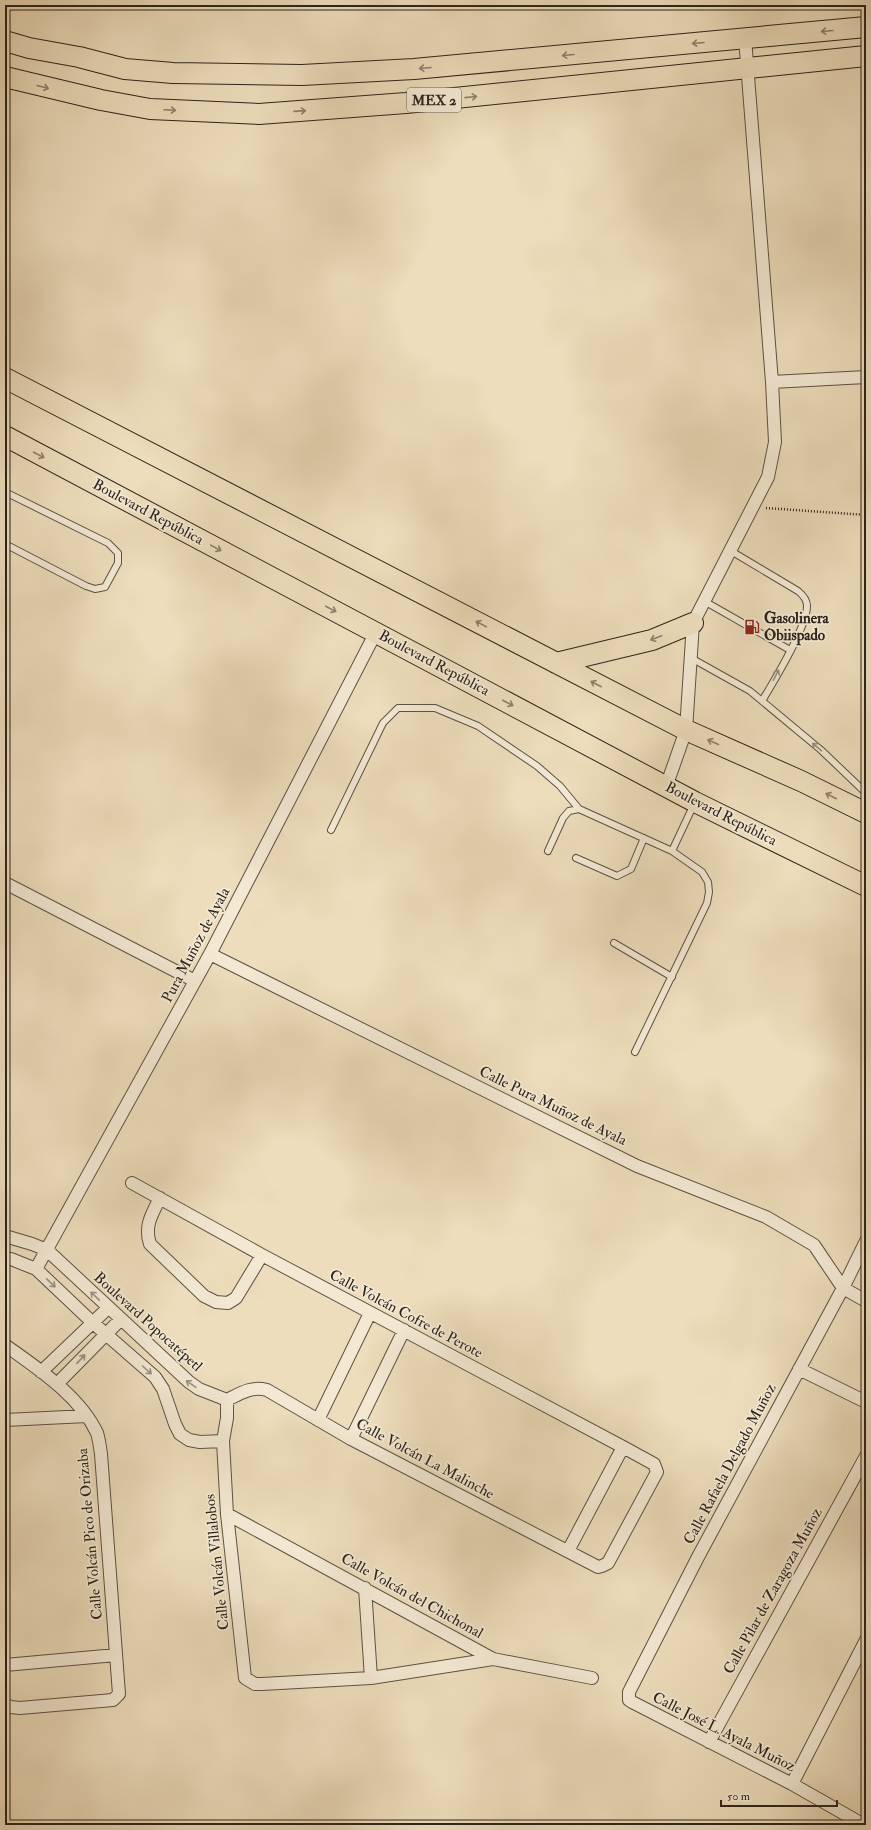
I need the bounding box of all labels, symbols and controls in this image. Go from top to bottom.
one-way arrow [821,27,834,34]
one-way arrow [692,39,705,46]
one-way arrow [562,51,575,58]
one-way arrow [419,64,432,71]
one-way arrow [36,83,49,91]
road number: MEX 2 [407,88,461,112]
one-way arrow [464,93,477,100]
one-way arrow [163,107,176,114]
one-way arrow [293,108,306,115]
one-way arrow [33,451,45,459]
street label: Boulevard República [89,475,207,551]
one-way arrow [210,545,222,552]
one-way arrow [325,605,337,613]
place label: Gasolinera Obiispado [764,609,829,646]
fuel station icon: Gasolinera Obiispado [743,618,761,636]
one-way arrow [475,620,487,628]
street label: Boulevard República [375,626,493,702]
one-way arrow [651,634,663,642]
one-way arrow [773,670,780,682]
one-way arrow [591,680,603,687]
one-way arrow [502,699,514,707]
one-way arrow [707,738,719,745]
one-way arrow [813,743,823,752]
street label: Boulevard República [661,778,781,852]
one-way arrow [825,792,837,799]
street label: Pura Muñoz de Ayala [158,883,235,1006]
street label: Calle Pura Muñoz de Ayala [476,1062,631,1150]
street label: Calle Volcán Cofre de Perote [326,1265,486,1363]
street label: Boulevard Popocatépetl [89,1268,206,1377]
one-way arrow [46,1278,56,1288]
one-way arrow [90,1292,100,1301]
one-way arrow [76,1354,86,1364]
one-way arrow [142,1365,152,1375]
one-way arrow [186,1380,197,1388]
street label: Calle Rafaela Delgado Muñoz [680,1380,780,1548]
street label: Calle Volcán La Malinche [353,1414,497,1504]
street label: Calle Volcán Pico de Orizaba [73,1447,107,1621]
street label: Calle Volcán Villalobos [200,1493,234,1631]
street label: Calle Pilar de Zaragoza Muñoz [719,1505,827,1677]
street label: Calle Volcán del Chichonal [337,1549,487,1643]
street label: Calle José L. Ayala Muñoz [649,1688,799,1777]
scale bar [721,1782,837,1808]
text: 50 m [727,1789,751,1804]

